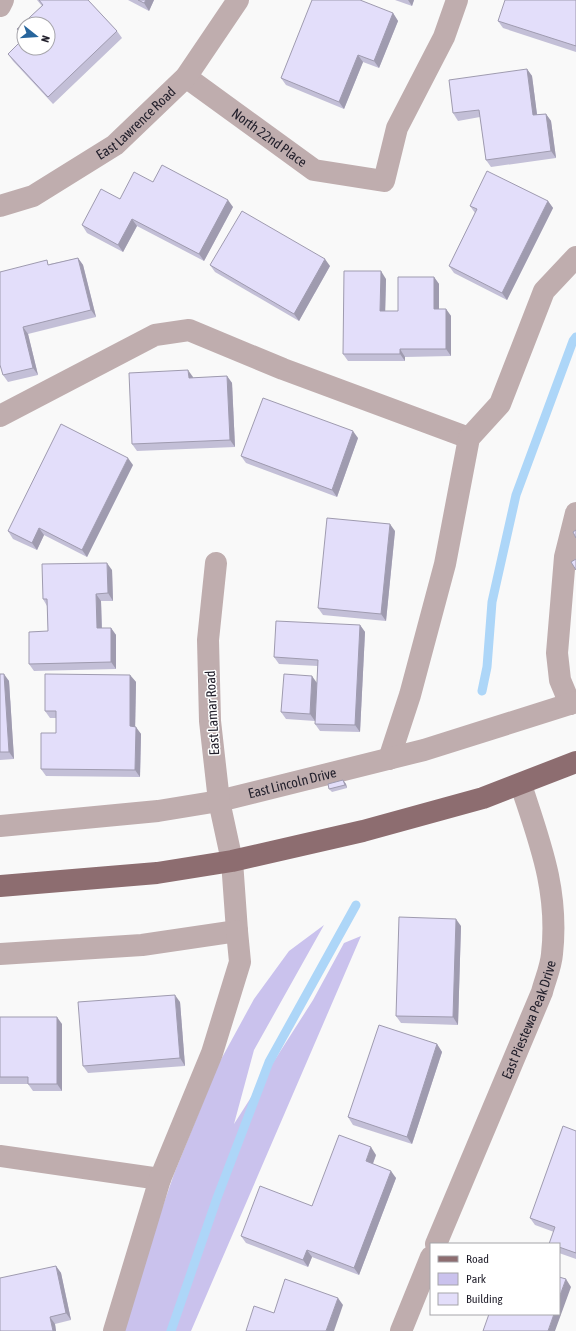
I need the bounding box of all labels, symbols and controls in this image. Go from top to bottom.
north arrow [16,16,56,56]
text: N [39,34,52,44]
street label: East Lawrence Road [93,83,179,163]
street label: North 22nd Place [229,105,310,170]
street label: East Lamar Road [202,670,222,756]
street label: East Lincoln Drive [246,764,338,801]
street label: East Piestewa Peak Drive [498,959,559,1081]
legend [430,1243,560,1315]
text: Road [466,1252,489,1266]
text: Park [466,1272,487,1286]
text: Building [466,1292,504,1306]

